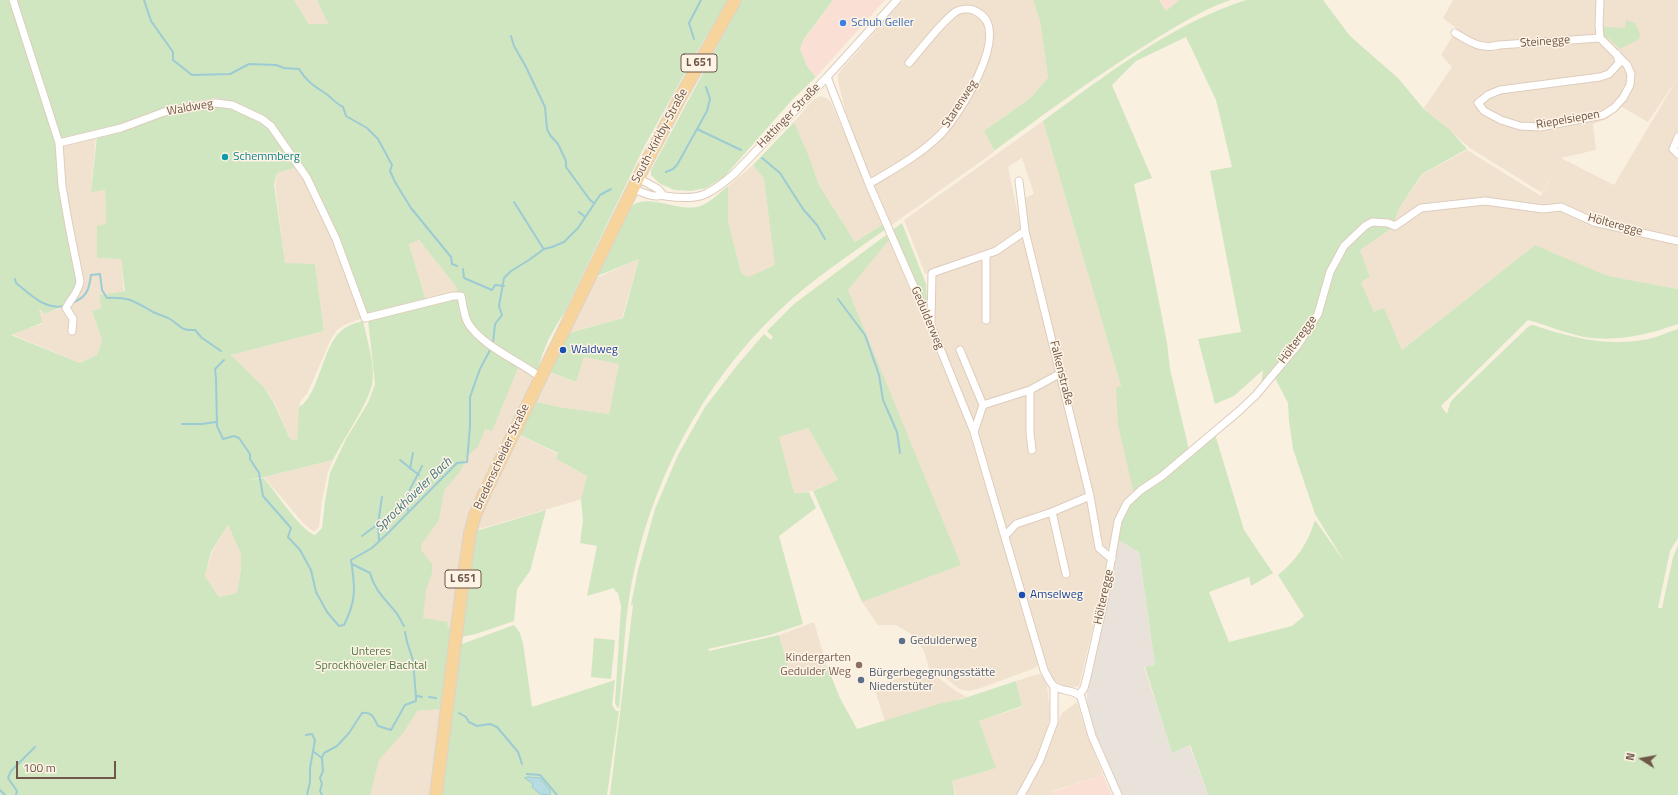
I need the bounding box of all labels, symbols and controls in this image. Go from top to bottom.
place label: Schuh Geller [851,16,914,30]
marker: Schuh Geller [838,18,848,28]
street label: Steinegge [1519,33,1571,51]
road number: L 651 [681,54,717,72]
street label: Starenweg [939,77,981,131]
street label: Hattinger Straße [755,81,823,151]
street label: South-Kirkby-Straße [629,86,691,186]
street label: Waldweg [166,97,214,119]
street label: Riepelsiepen [1535,107,1601,133]
place label: Schemmberg [233,150,300,164]
marker: Schemmberg [220,152,230,162]
street label: Hölteregge [1586,211,1644,239]
street label: Gedulderweg [907,284,947,352]
street label: Hölteregge [1276,313,1320,367]
street label: Falkenstraße [1046,339,1076,407]
place label: Waldweg [571,343,618,357]
marker: Waldweg [558,345,568,355]
street label: Bredenscheider Straße [471,402,533,512]
water label: Sprockhöveler Bach [372,455,456,535]
street label: Hölteregge [1091,568,1117,626]
road number: L 651 [445,570,481,588]
place label: Amselweg [1030,588,1083,602]
marker: Amselweg [1017,590,1027,600]
place label: Gedulderweg [910,634,977,648]
marker: Gedulderweg [897,636,907,646]
park label: Unteres Sprockhöveler Bachtal [315,645,427,673]
place label: Kindergarten Gedulder Weg [780,651,851,679]
marker: Kindergarten Gedulder Weg [854,660,864,670]
place label: Bürgerbegegnungsstätte Niederstüter [869,666,995,694]
marker: Bürgerbegegnungsstätte Niederstüter [856,675,866,685]
north arrow [1622,739,1662,779]
text: N [1622,751,1639,762]
scale bar [18,753,118,779]
text: 100 m [23,758,56,777]

